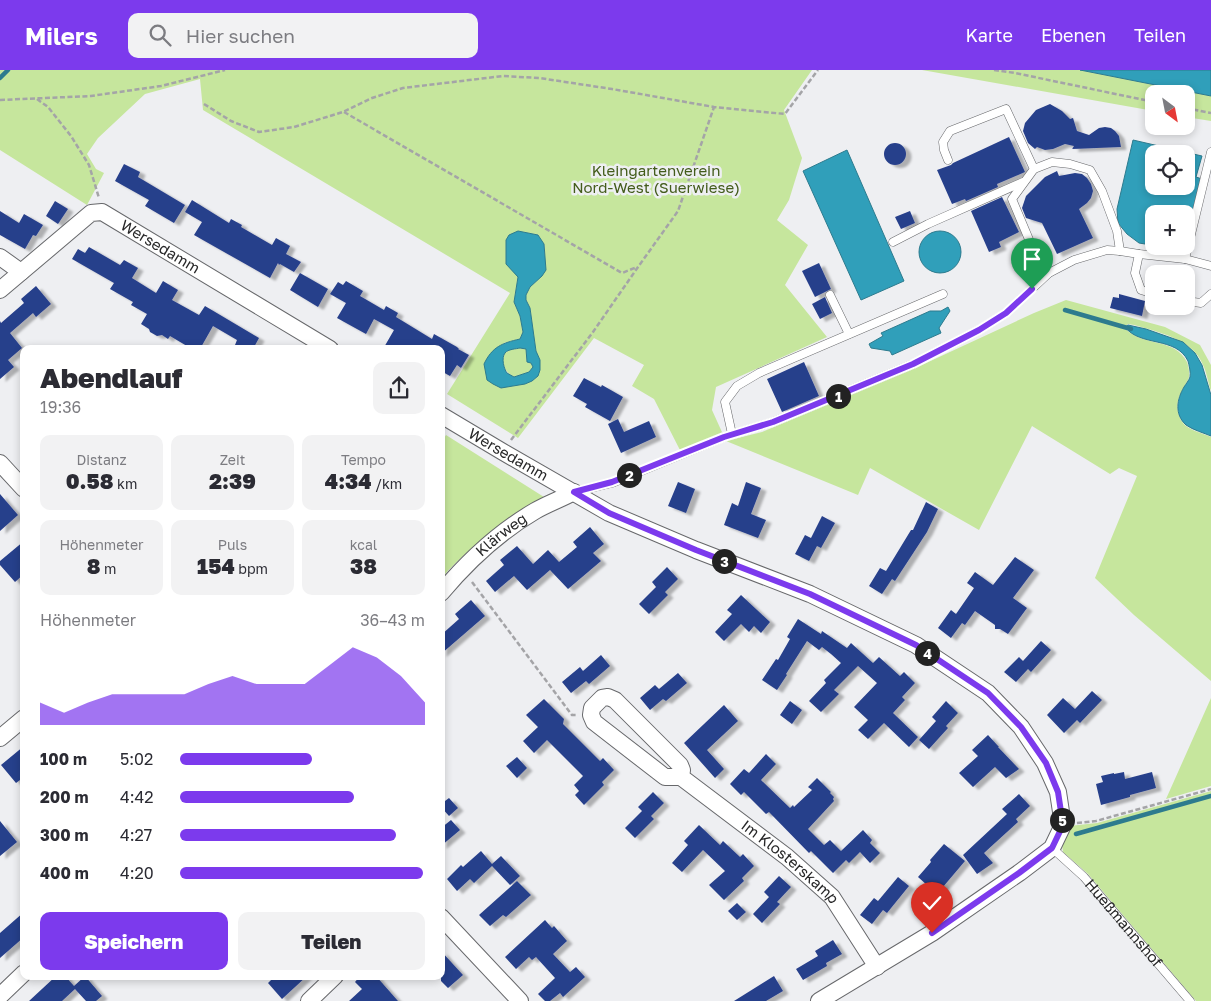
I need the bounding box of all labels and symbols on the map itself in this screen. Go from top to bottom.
north arrow [1145,85,1195,135]
park label: Kleingartenverein Nord-West (Suerwiese) [572,161,740,196]
street label: Wersedamm [118,215,203,277]
pin [1011,238,1053,289]
pin: 1 [826,384,850,408]
street label: Wersedamm [466,424,552,484]
pin: 2 [616,462,642,488]
street label: Klärweg [472,509,530,560]
pin: 3 [712,548,736,574]
pin: 4 [914,640,940,666]
pin: 5 [1050,808,1074,832]
street label: Im Klosterskamp [738,816,844,906]
street label: Hueßmannshof [1082,875,1167,970]
pin [911,882,953,933]

